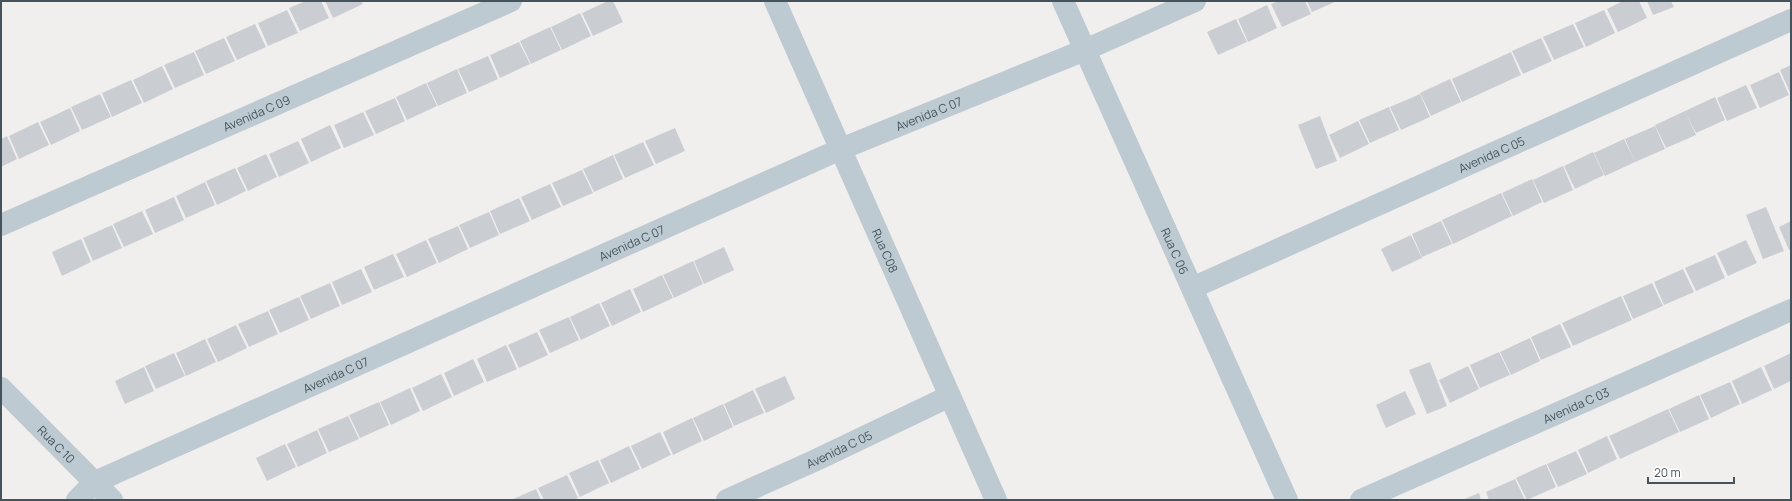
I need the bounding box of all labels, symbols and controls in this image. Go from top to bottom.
street label: Avenida C 09 [220,91,293,135]
street label: Avenida C 07 [893,92,964,135]
street label: Avenida C 05 [1455,132,1527,176]
street label: Avenida C 07 [596,220,667,265]
street label: Rua C 06 [1157,225,1193,277]
street label: Rua C08 [868,226,903,275]
street label: Avenida C 07 [300,352,371,397]
street label: Avenida C 03 [1540,383,1612,427]
street label: Rua C 10 [34,422,79,467]
street label: Avenida C 05 [803,426,875,472]
scale bar [1648,459,1734,485]
text: 20 m [1654,464,1681,481]

